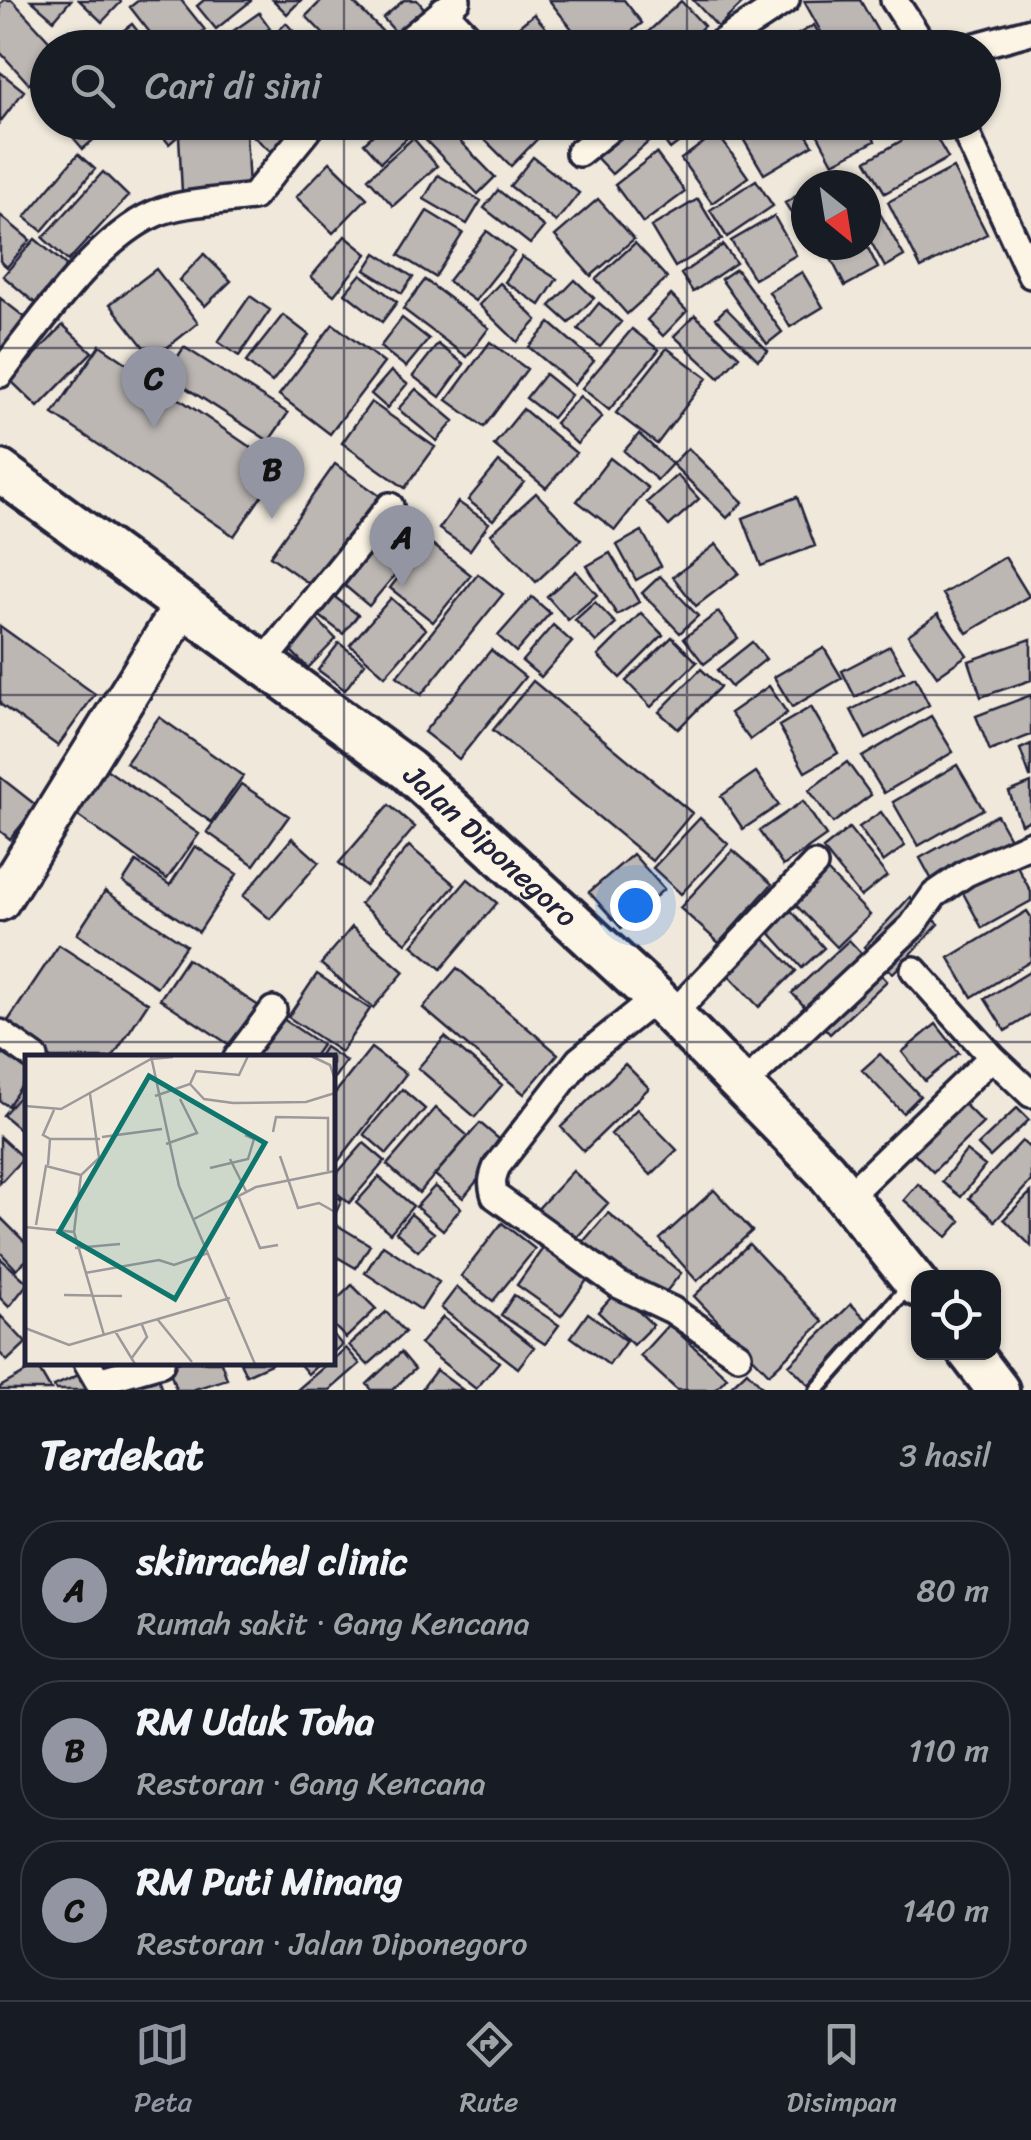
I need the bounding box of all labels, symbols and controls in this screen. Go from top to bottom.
search box [30,30,1001,140]
text: Cari di sini [145,52,321,119]
icon: search [65,58,120,113]
north arrow [791,170,881,260]
pin: C [122,346,186,428]
pin: B [240,436,304,519]
pin: A [370,504,434,587]
street label: Jalan Diponegoro [389,750,591,941]
your location [610,880,661,931]
inset map [25,1055,335,1365]
map controls [911,1270,1001,1360]
button: locate [911,1270,1001,1360]
text: Terdekat [40,1418,204,1492]
text: 3 hasil [900,1427,991,1484]
text: skinrachel clinic [137,1528,409,1595]
text: A [64,1562,85,1619]
text: 80 m [917,1562,989,1619]
text: Rumah sakit · Gang Kencana [137,1595,530,1652]
text: RM Uduk Toha [137,1688,374,1755]
text: B [64,1722,85,1779]
text: 110 m [908,1722,989,1779]
text: Restoran · Gang Kencana [137,1755,486,1812]
text: RM Puti Minang [137,1848,402,1915]
text: C [65,1882,84,1939]
text: 140 m [902,1882,989,1939]
text: Restoran · Jalan Diponegoro [137,1915,528,1972]
tab: Peta [134,2017,192,2126]
tab: Rute [460,2017,518,2126]
tab: Disimpan [786,2017,897,2126]

